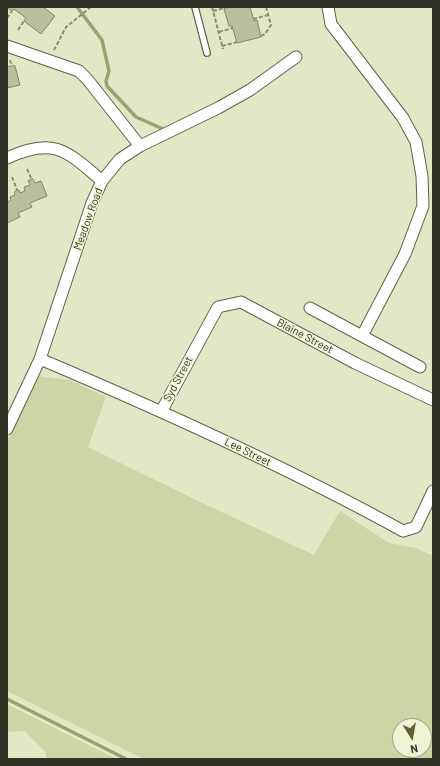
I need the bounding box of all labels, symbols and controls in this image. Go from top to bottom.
street label: Meadow Road [71,186,105,252]
street label: Blaine Street [275,316,335,356]
street label: Syd Street [161,354,195,404]
street label: Lee Street [223,435,273,469]
north arrow [392,718,432,758]
text: N [409,742,419,756]

